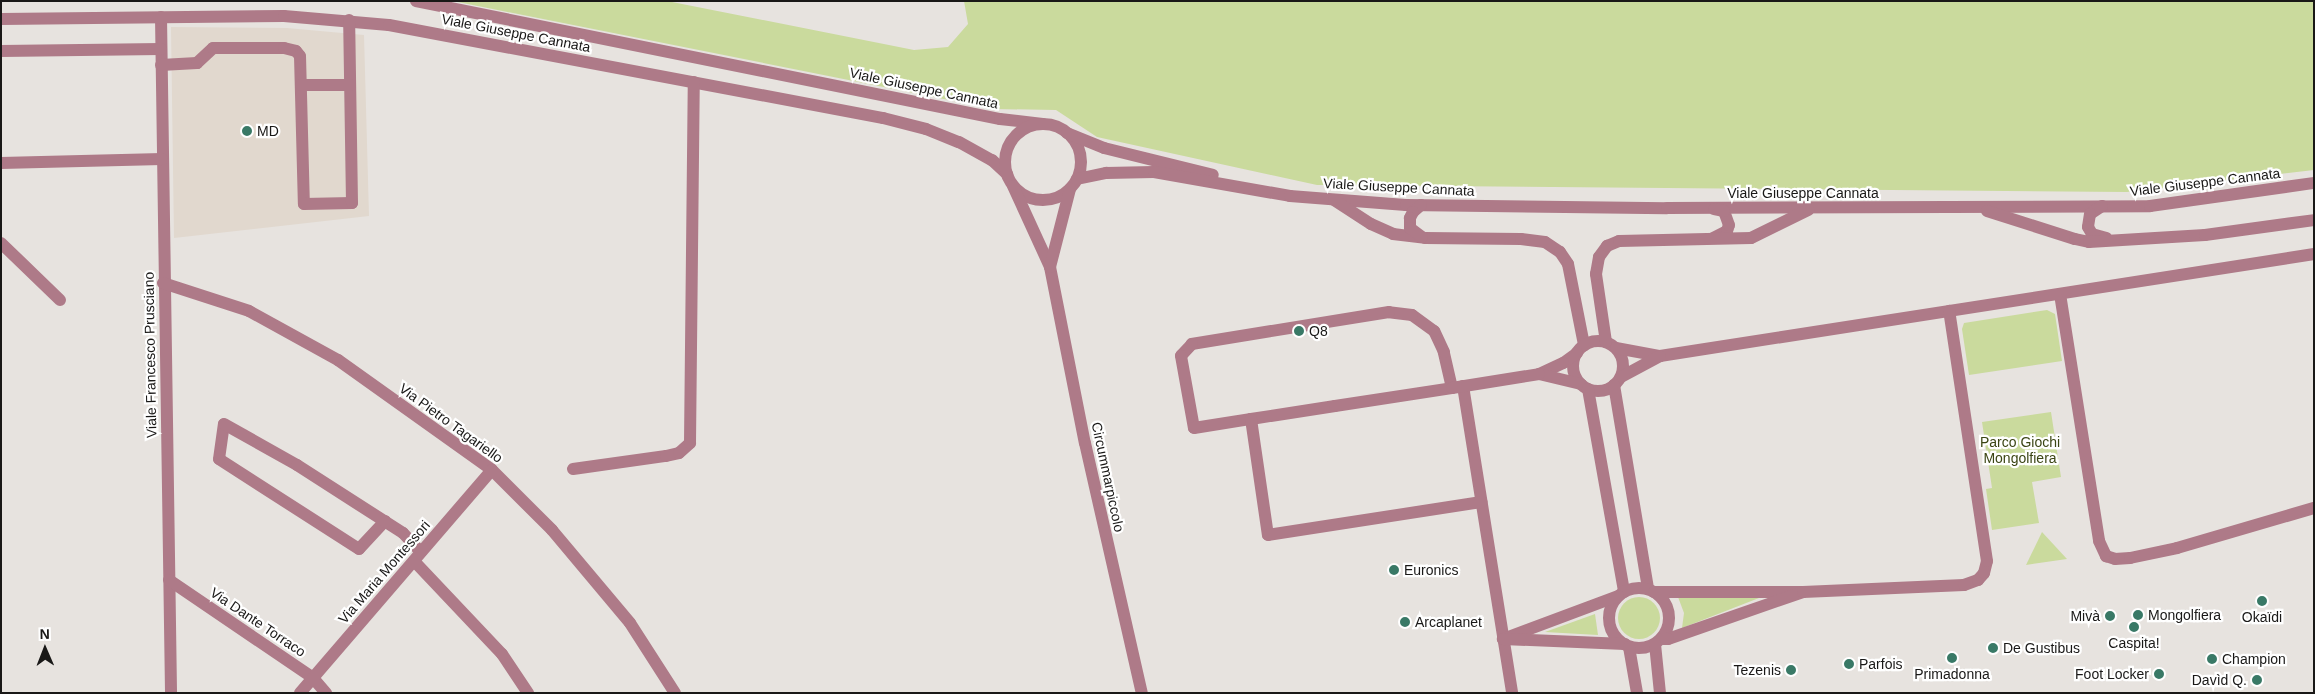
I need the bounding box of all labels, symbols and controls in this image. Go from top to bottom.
street label: Viale Giuseppe Cannata [440,10,592,56]
street label: Viale Giuseppe Cannata [848,64,1000,112]
place label: MD [257,123,279,139]
marker: MD [241,125,253,137]
street label: Viale Giuseppe Cannata [2129,164,2281,200]
street label: Viale Giuseppe Cannata [1323,175,1475,199]
street label: Viale Giuseppe Cannata [1727,185,1879,201]
street label: Viale Francesco Prusciano [140,272,160,438]
place label: Q8 [1309,323,1328,339]
marker: Q8 [1293,325,1305,337]
street label: Via Pietro Tagariello [396,380,506,466]
street label: Circummarpiccolo [1088,420,1128,534]
park label: Parco Giochi Mongolfiera [1980,434,2060,467]
street label: Via Maria Montessori [335,517,433,627]
place label: Euronics [1404,562,1458,578]
marker: Euronics [1388,564,1400,576]
street label: Via Dante Torraco [207,584,309,660]
marker: Okaïdi [2256,595,2268,607]
place label: Mongolfiera [2148,607,2221,623]
place label: Mivà [2070,608,2100,624]
marker: Mongolfiera [2132,609,2144,621]
place label: Okaïdi [2242,609,2282,625]
marker: Mivà [2104,610,2116,622]
place label: Arcaplanet [1415,614,1482,630]
marker: Arcaplanet [1399,616,1411,628]
marker: Caspita! [2128,621,2140,633]
north arrow [20,624,70,674]
text: N [40,626,50,642]
place label: Caspita! [2108,635,2160,651]
place label: De Gustibus [2003,640,2080,656]
marker: De Gustibus [1987,642,1999,654]
place label: Champion [2222,651,2286,667]
marker: Primadonna [1946,652,1958,664]
marker: Champion [2206,653,2218,665]
place label: Parfois [1859,656,1903,672]
marker: Parfois [1843,658,1855,670]
place label: Tezenis [1734,662,1781,678]
marker: Tezenis [1785,664,1797,676]
place label: Primadonna [1914,666,1990,682]
place label: Foot Locker [2075,666,2149,682]
marker: Foot Locker [2153,668,2165,680]
place label: Davìd Q. [2192,672,2247,688]
marker: Davìd Q. [2251,674,2263,686]

